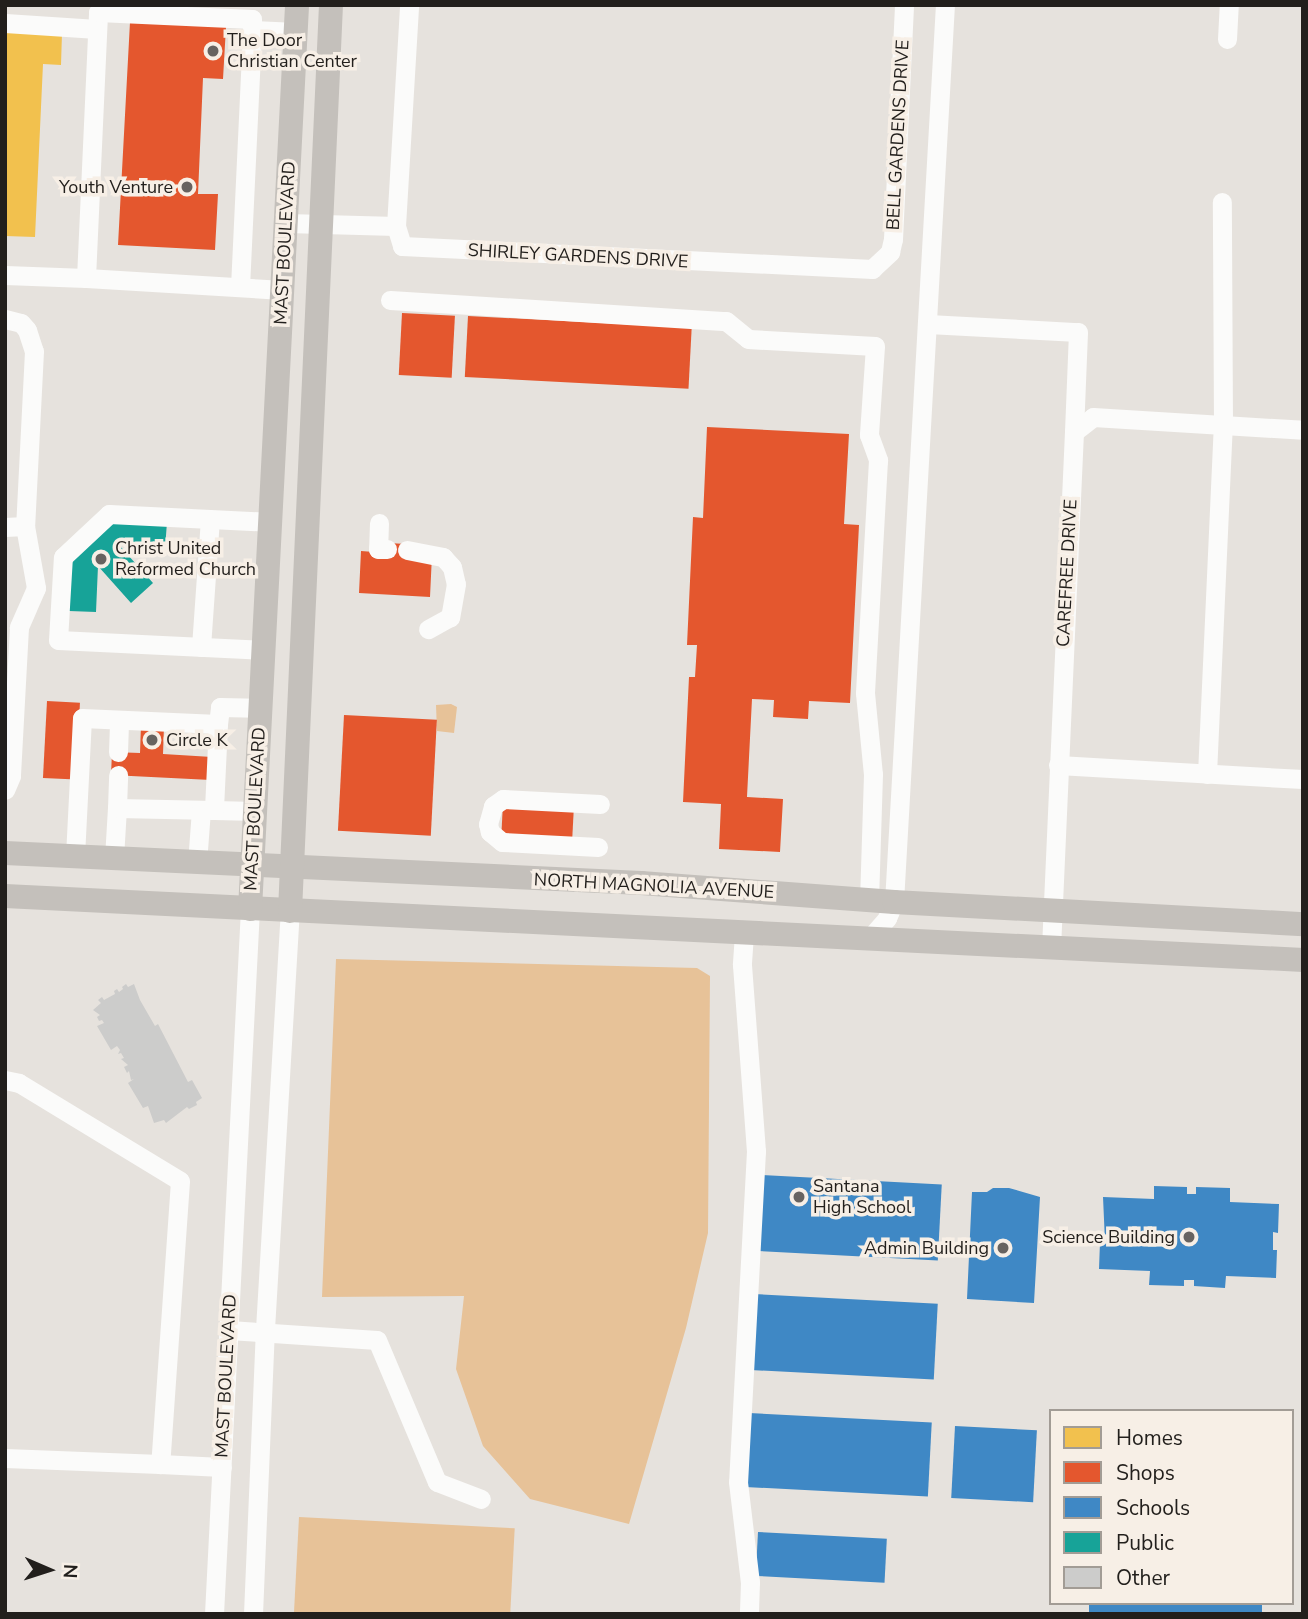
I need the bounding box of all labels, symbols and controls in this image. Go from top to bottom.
place label: The Door Christian Center [227,30,357,72]
street label: BELL GARDENS DRIVE [882,39,914,231]
marker: The Door Christian Center [205,43,221,59]
street label: MAST BOULEVARD [270,161,300,325]
place label: Youth Venture [59,176,173,198]
marker: Youth Venture [179,179,195,195]
street label: SHIRLEY GARDENS DRIVE [467,239,689,273]
street label: CAREFREE DRIVE [1052,499,1082,647]
place label: Christ United Reformed Church [115,538,256,580]
marker: Christ United Reformed Church [93,551,109,567]
street label: MAST BOULEVARD [240,727,270,891]
place label: Circle K [166,729,228,751]
marker: Circle K [144,732,160,748]
street label: NORTH MAGNOLIA AVENUE [533,869,775,903]
place label: Santana High School [813,1176,911,1218]
marker: Santana High School [791,1189,807,1205]
place label: Science Building [1042,1226,1175,1248]
marker: Science Building [1181,1229,1197,1245]
place label: Admin Building [864,1237,989,1259]
marker: Admin Building [995,1240,1011,1256]
street label: MAST BOULEVARD [211,1294,241,1458]
legend [1049,1409,1294,1605]
text: Homes [1116,1424,1183,1452]
text: Shops [1116,1459,1175,1487]
text: Schools [1116,1494,1190,1522]
text: Public [1116,1529,1174,1557]
north arrow [14,1535,84,1605]
text: N [57,1563,83,1579]
text: Other [1116,1564,1170,1592]

